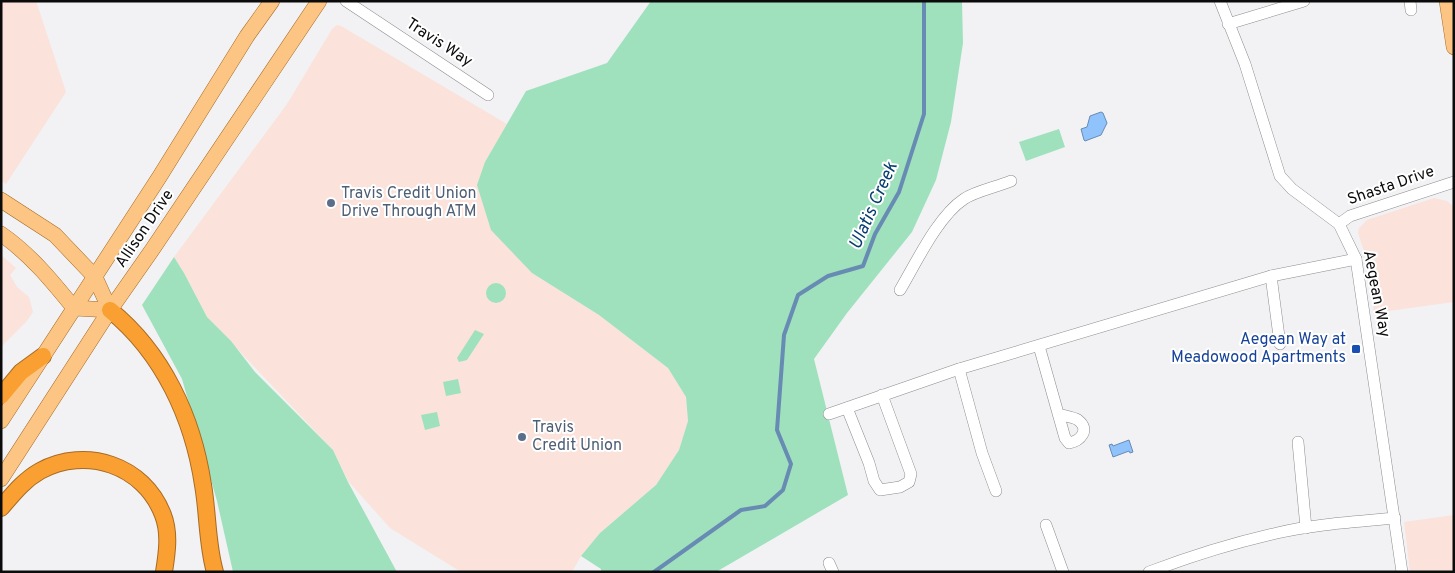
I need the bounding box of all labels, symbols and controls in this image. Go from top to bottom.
street label: Travis Way [402,14,476,72]
water label: Ulatis Creek [844,158,904,253]
street label: Shasta Drive [1345,162,1437,210]
place label: Travis Credit Union Drive Through ATM [341,184,477,222]
street label: Allison Drive [111,186,179,272]
marker: Travis Credit Union Drive Through ATM [325,197,337,209]
street label: Aegean Way [1358,249,1394,339]
place label: Aegean Way at Meadowood Apartments [1171,330,1346,368]
marker: Aegean Way at Meadowood Apartments [1350,343,1362,355]
place label: Travis Credit Union [532,418,622,456]
marker: Travis Credit Union [516,431,528,443]

